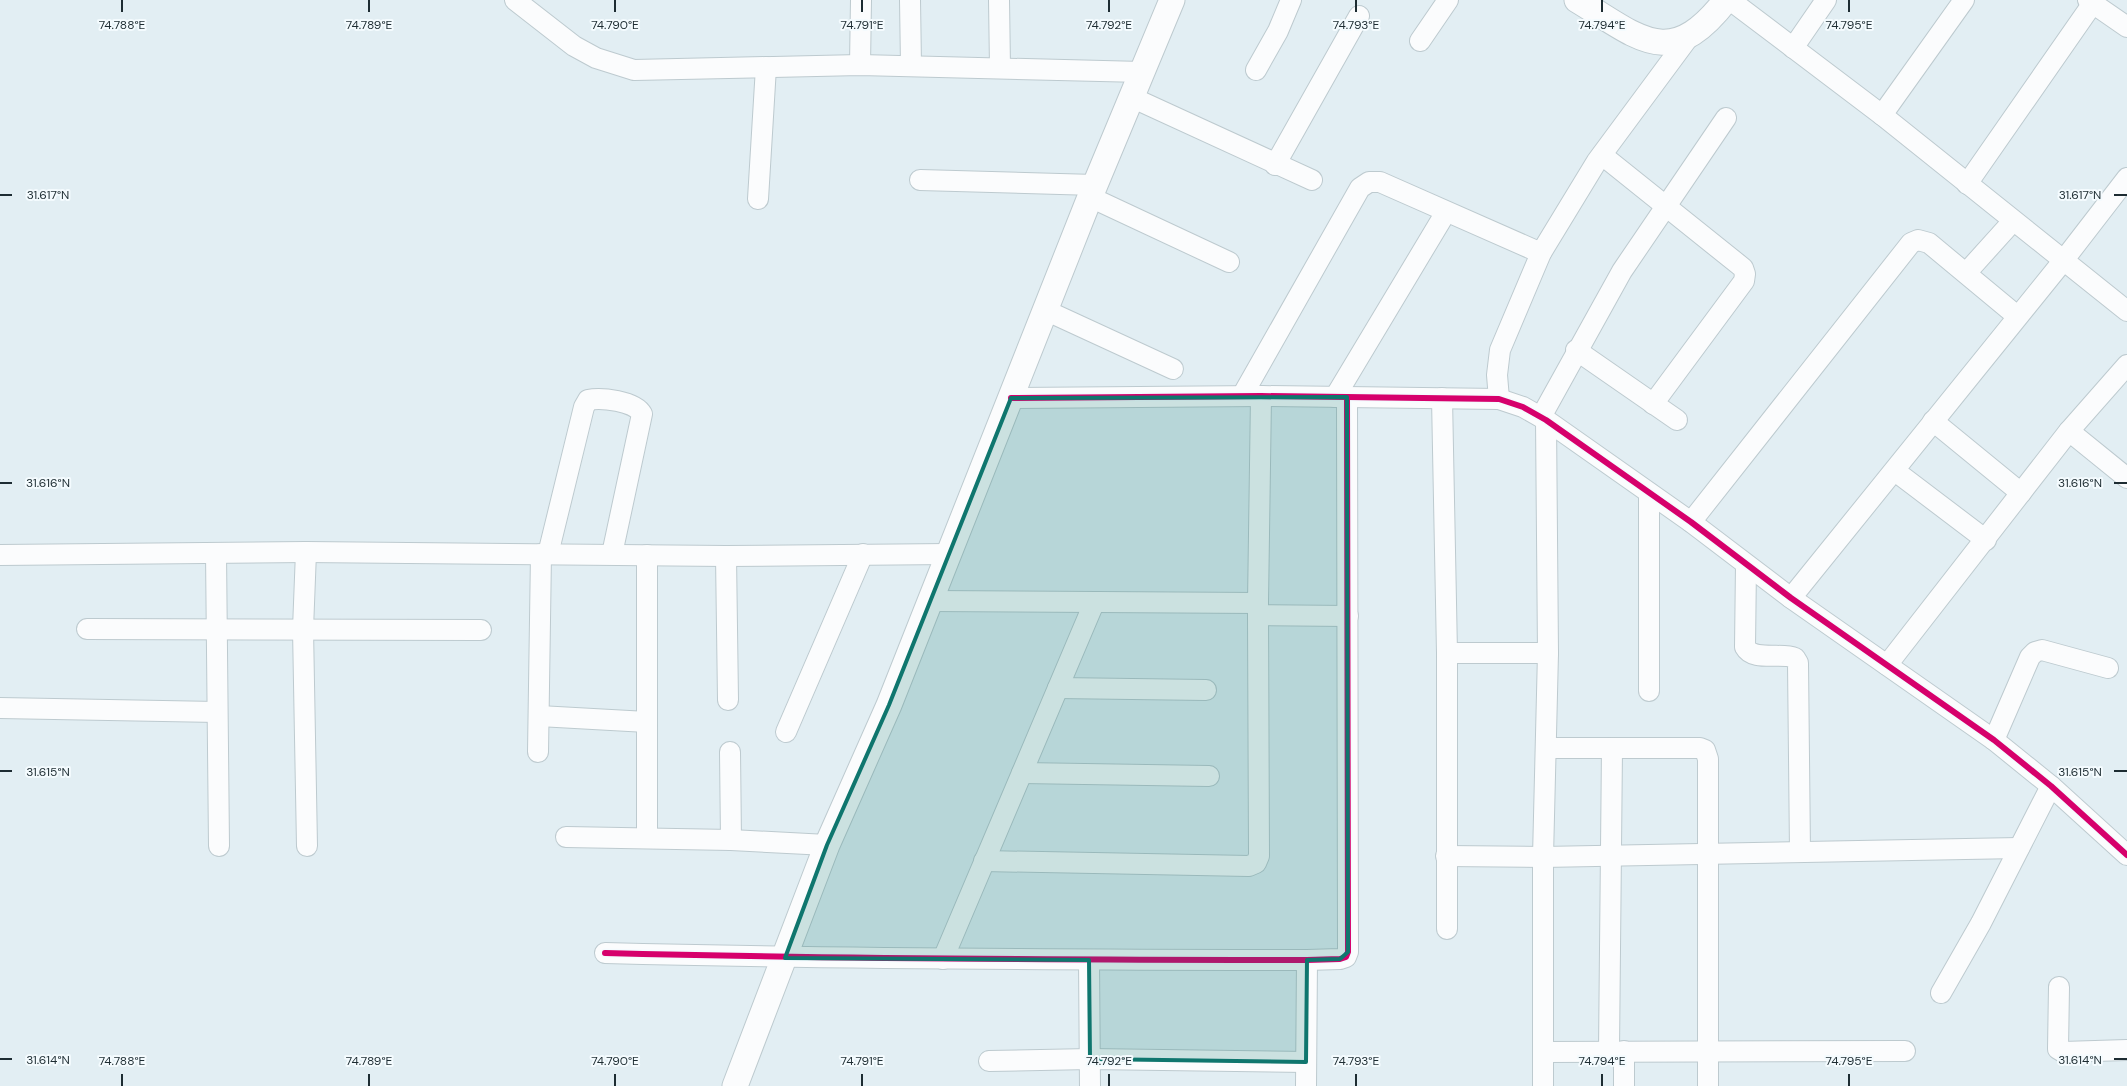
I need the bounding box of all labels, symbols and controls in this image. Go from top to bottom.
text: 74.788°E [99,17,146,33]
text: 74.789°E [346,17,393,33]
text: 74.790°E [591,17,639,33]
text: 74.791°E [840,17,884,33]
text: 74.792°E [1086,17,1132,33]
text: 74.793°E [1333,17,1379,33]
text: 74.794°E [1579,17,1626,33]
text: 74.795°E [1826,17,1873,33]
text: 31.617°N [27,187,69,203]
text: 31.617°N [2059,187,2101,203]
text: 31.616°N [26,475,70,491]
text: 31.616°N [2058,475,2102,491]
text: 31.615°N [26,764,70,780]
text: 31.615°N [2058,764,2102,780]
text: 31.614°N [26,1052,70,1068]
text: 31.614°N [2058,1052,2102,1068]
text: 74.788°E [99,1053,146,1069]
text: 74.789°E [346,1053,393,1069]
text: 74.790°E [591,1053,639,1069]
text: 74.791°E [840,1053,884,1069]
text: 74.792°E [1086,1053,1132,1069]
text: 74.793°E [1333,1053,1379,1069]
text: 74.794°E [1579,1053,1626,1069]
text: 74.795°E [1826,1053,1873,1069]

